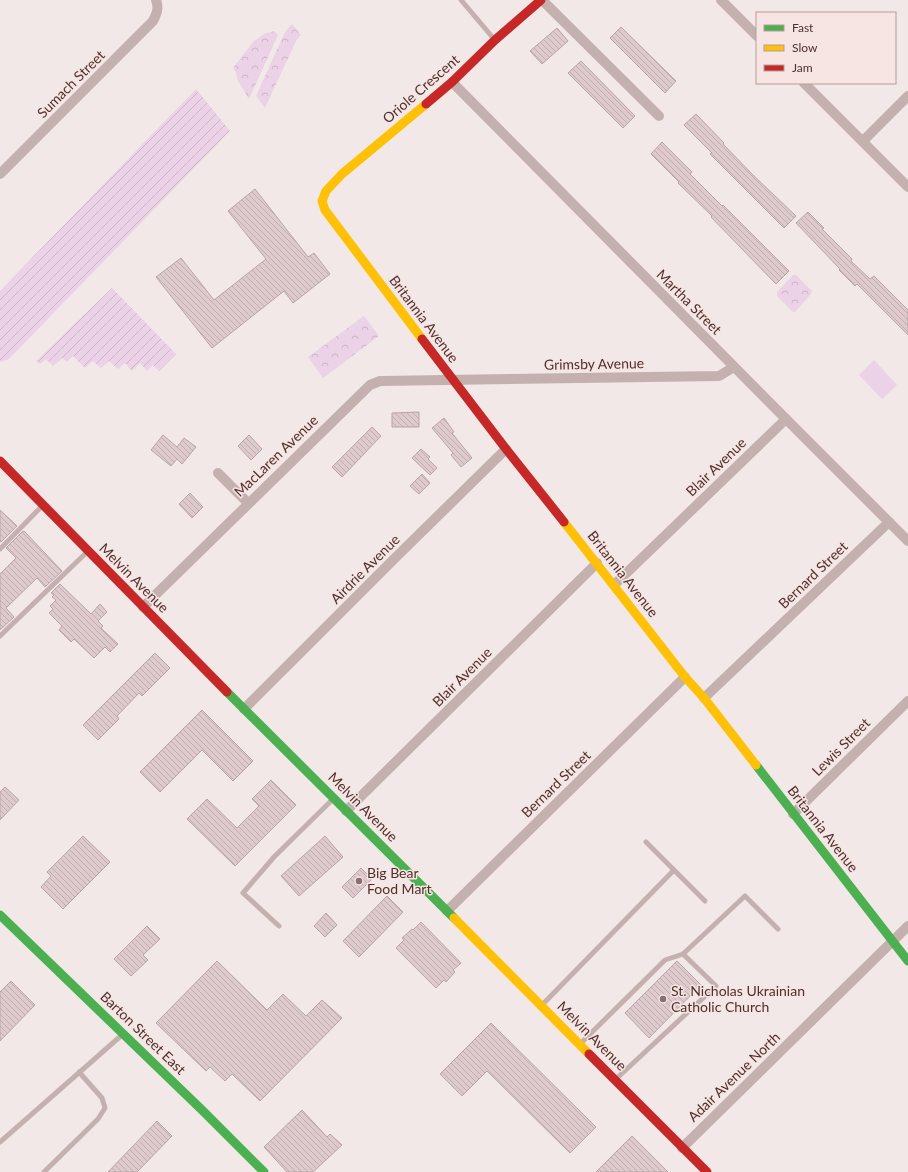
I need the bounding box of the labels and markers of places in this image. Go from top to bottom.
place label: Big Bear Food Mart [367,864,431,897]
marker: Big Bear Food Mart [354,876,364,886]
place label: St. Nicholas Ukrainian Catholic Church [671,982,805,1015]
marker: St. Nicholas Ukrainian Catholic Church [658,994,668,1004]

